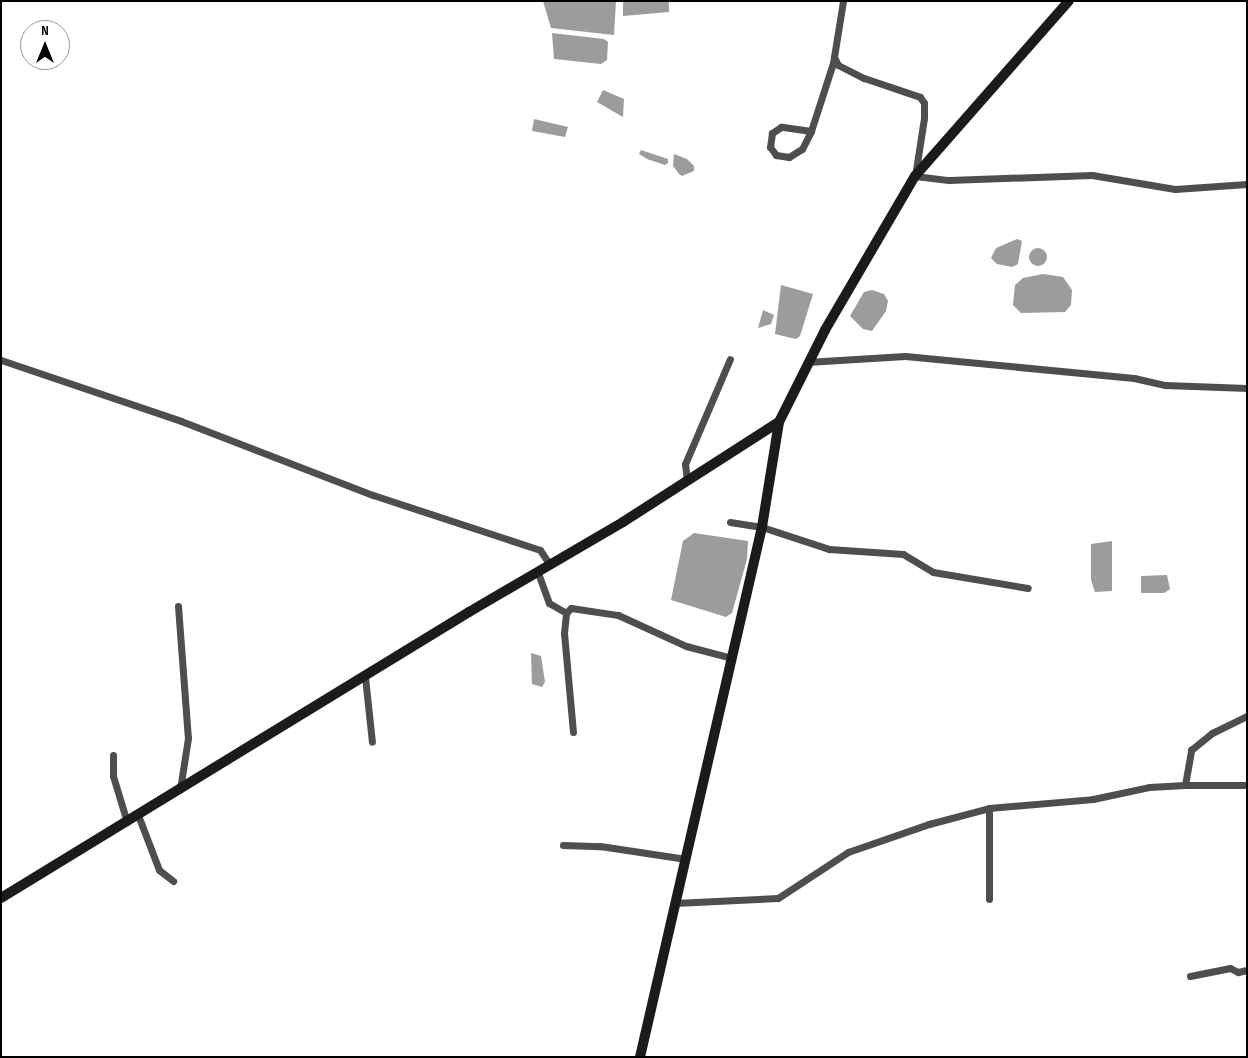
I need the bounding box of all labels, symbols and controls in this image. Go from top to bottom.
north arrow [20,20,70,70]
text: N [41,22,49,39]

